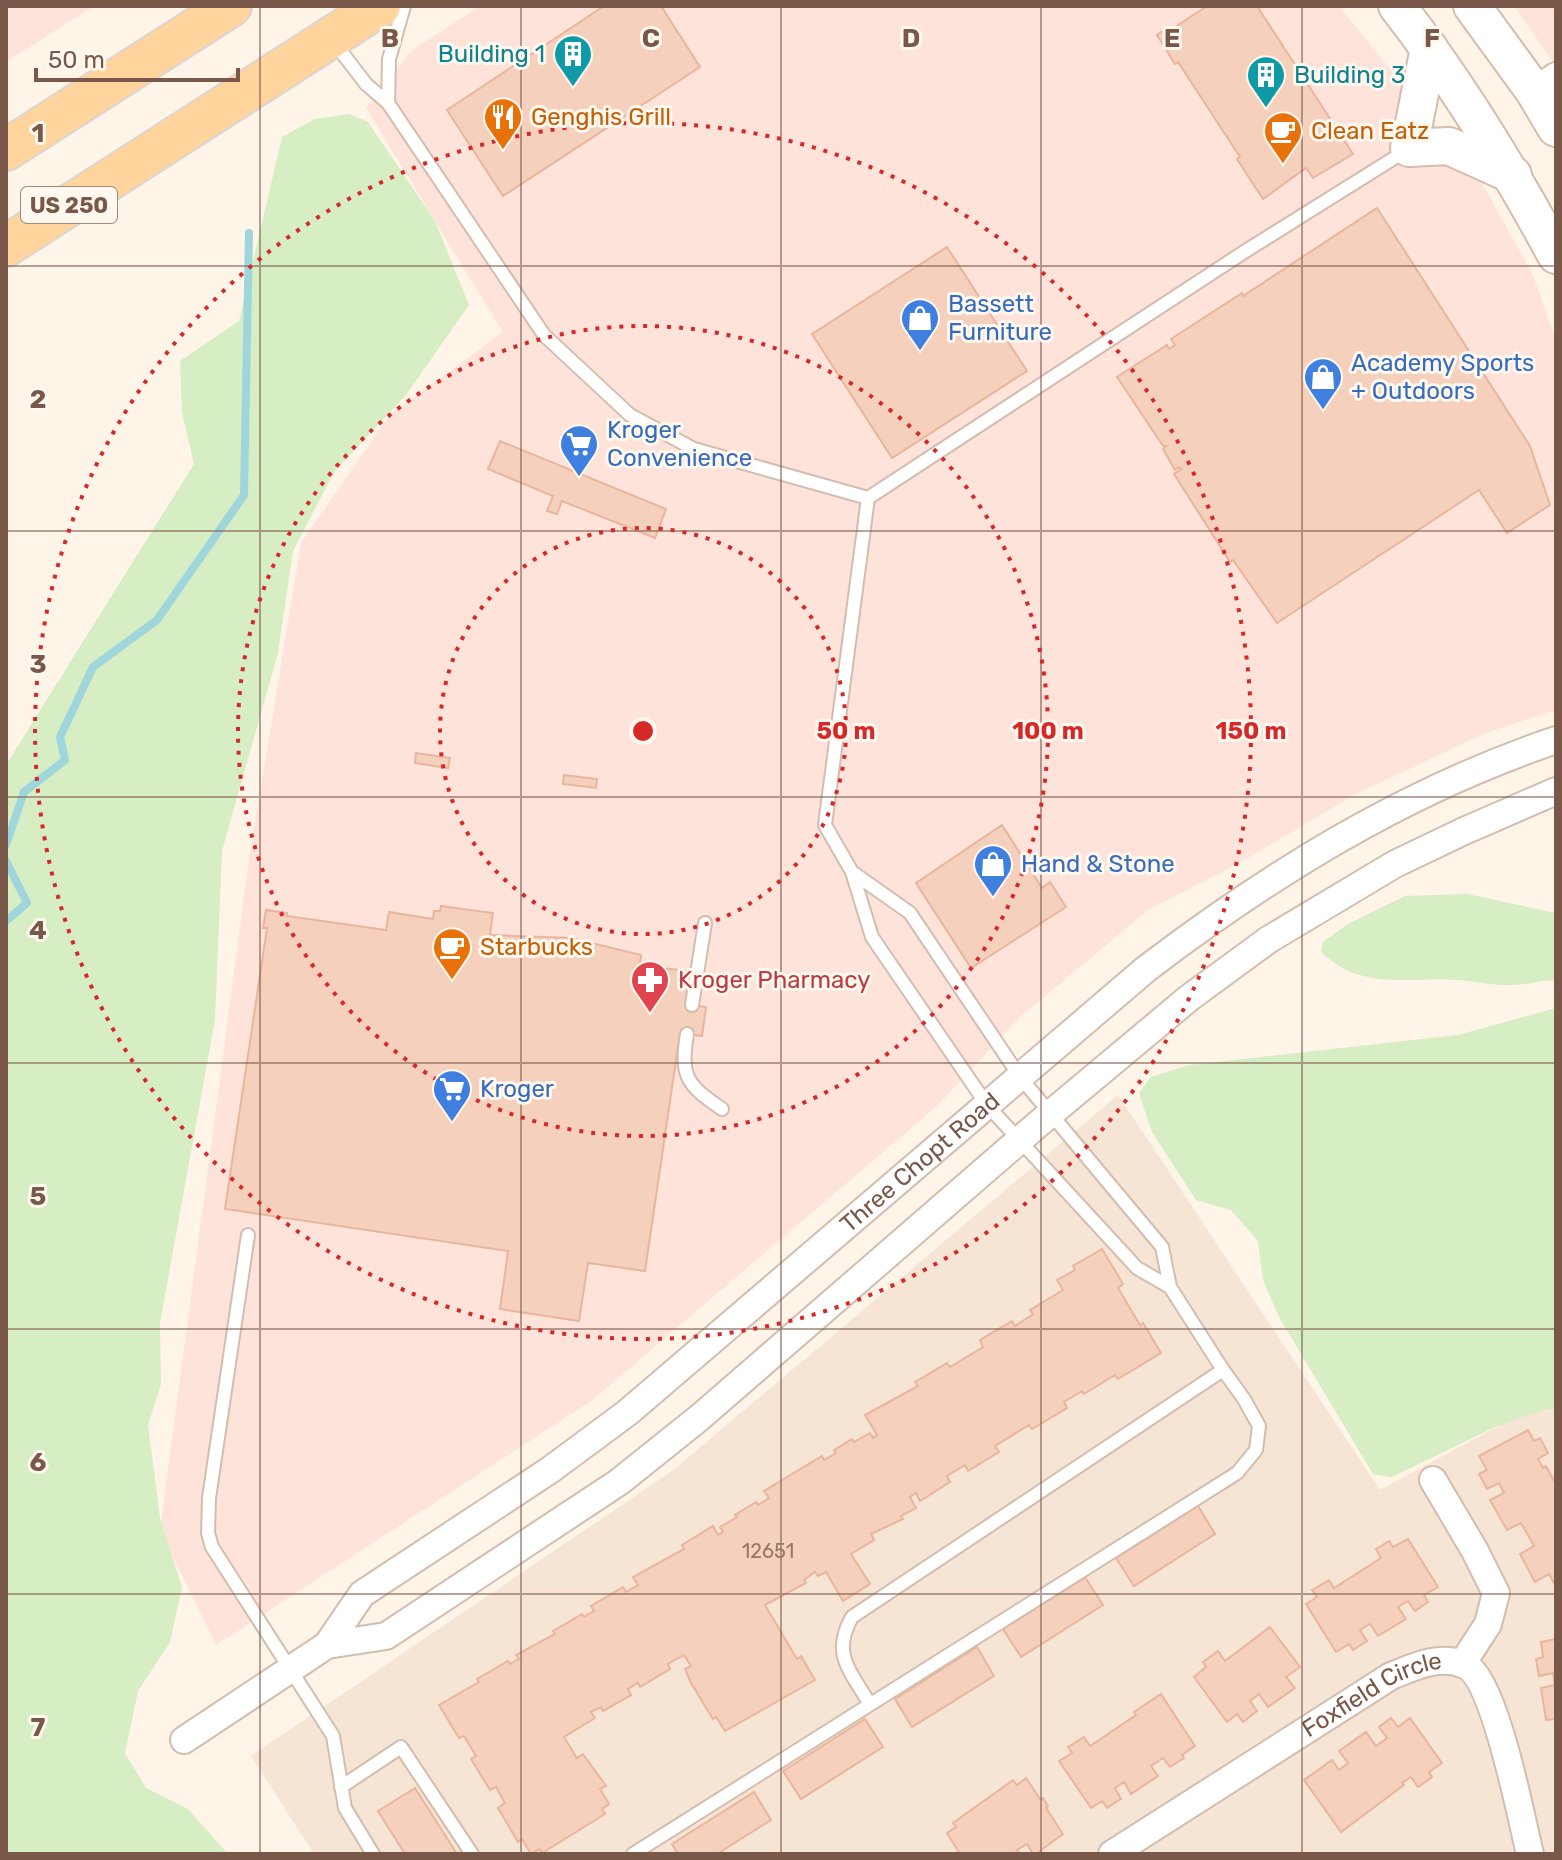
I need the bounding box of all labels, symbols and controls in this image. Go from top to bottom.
text: B [381,23,399,54]
text: C [642,23,660,54]
text: D [902,23,920,54]
text: E [1164,23,1180,54]
text: F [1424,23,1440,54]
scale bar [36,32,238,82]
building icon: Building 1 [552,33,594,88]
place label: Building 1 [438,40,545,68]
text: 50 m [48,46,105,74]
building icon: Building 3 [1245,54,1287,109]
place label: Building 3 [1294,61,1405,89]
restaurant icon: Genghis Grill [482,96,524,151]
place label: Genghis Grill [531,103,671,131]
cafe icon: Clean Eatz [1262,110,1304,165]
place label: Clean Eatz [1311,117,1429,145]
text: 1 [32,118,44,149]
road number: US 250 [21,187,117,223]
place label: Bassett Furniture [948,290,1052,346]
shop icon: Bassett Furniture [899,297,941,352]
place label: Academy Sports + Outdoors [1351,349,1534,405]
shop icon: Academy Sports + Outdoors [1302,356,1344,411]
text: 2 [30,384,46,415]
place label: Kroger Convenience [607,416,752,472]
supermarket icon: Kroger Convenience [558,423,600,478]
text: 3 [29,649,47,680]
centre of rings [629,717,657,745]
text: 50 m [817,717,875,745]
text: 100 m [1012,717,1084,745]
text: 150 m [1216,717,1286,745]
shop icon: Hand & Stone [972,843,1014,898]
place label: Hand & Stone [1021,850,1175,878]
text: 4 [29,915,47,946]
cafe icon: Starbucks [431,926,473,981]
place label: Starbucks [480,933,593,961]
pharmacy icon: Kroger Pharmacy [629,959,671,1014]
place label: Kroger Pharmacy [678,966,870,994]
supermarket icon: Kroger [431,1068,473,1123]
place label: Kroger [480,1075,554,1103]
street label: Three Chopt Road [835,1087,1005,1238]
text: 5 [30,1181,46,1212]
text: 6 [30,1447,47,1478]
house number: 12651 [742,1539,794,1563]
street label: Foxfield Circle [1297,1647,1443,1743]
text: 7 [31,1712,46,1743]

